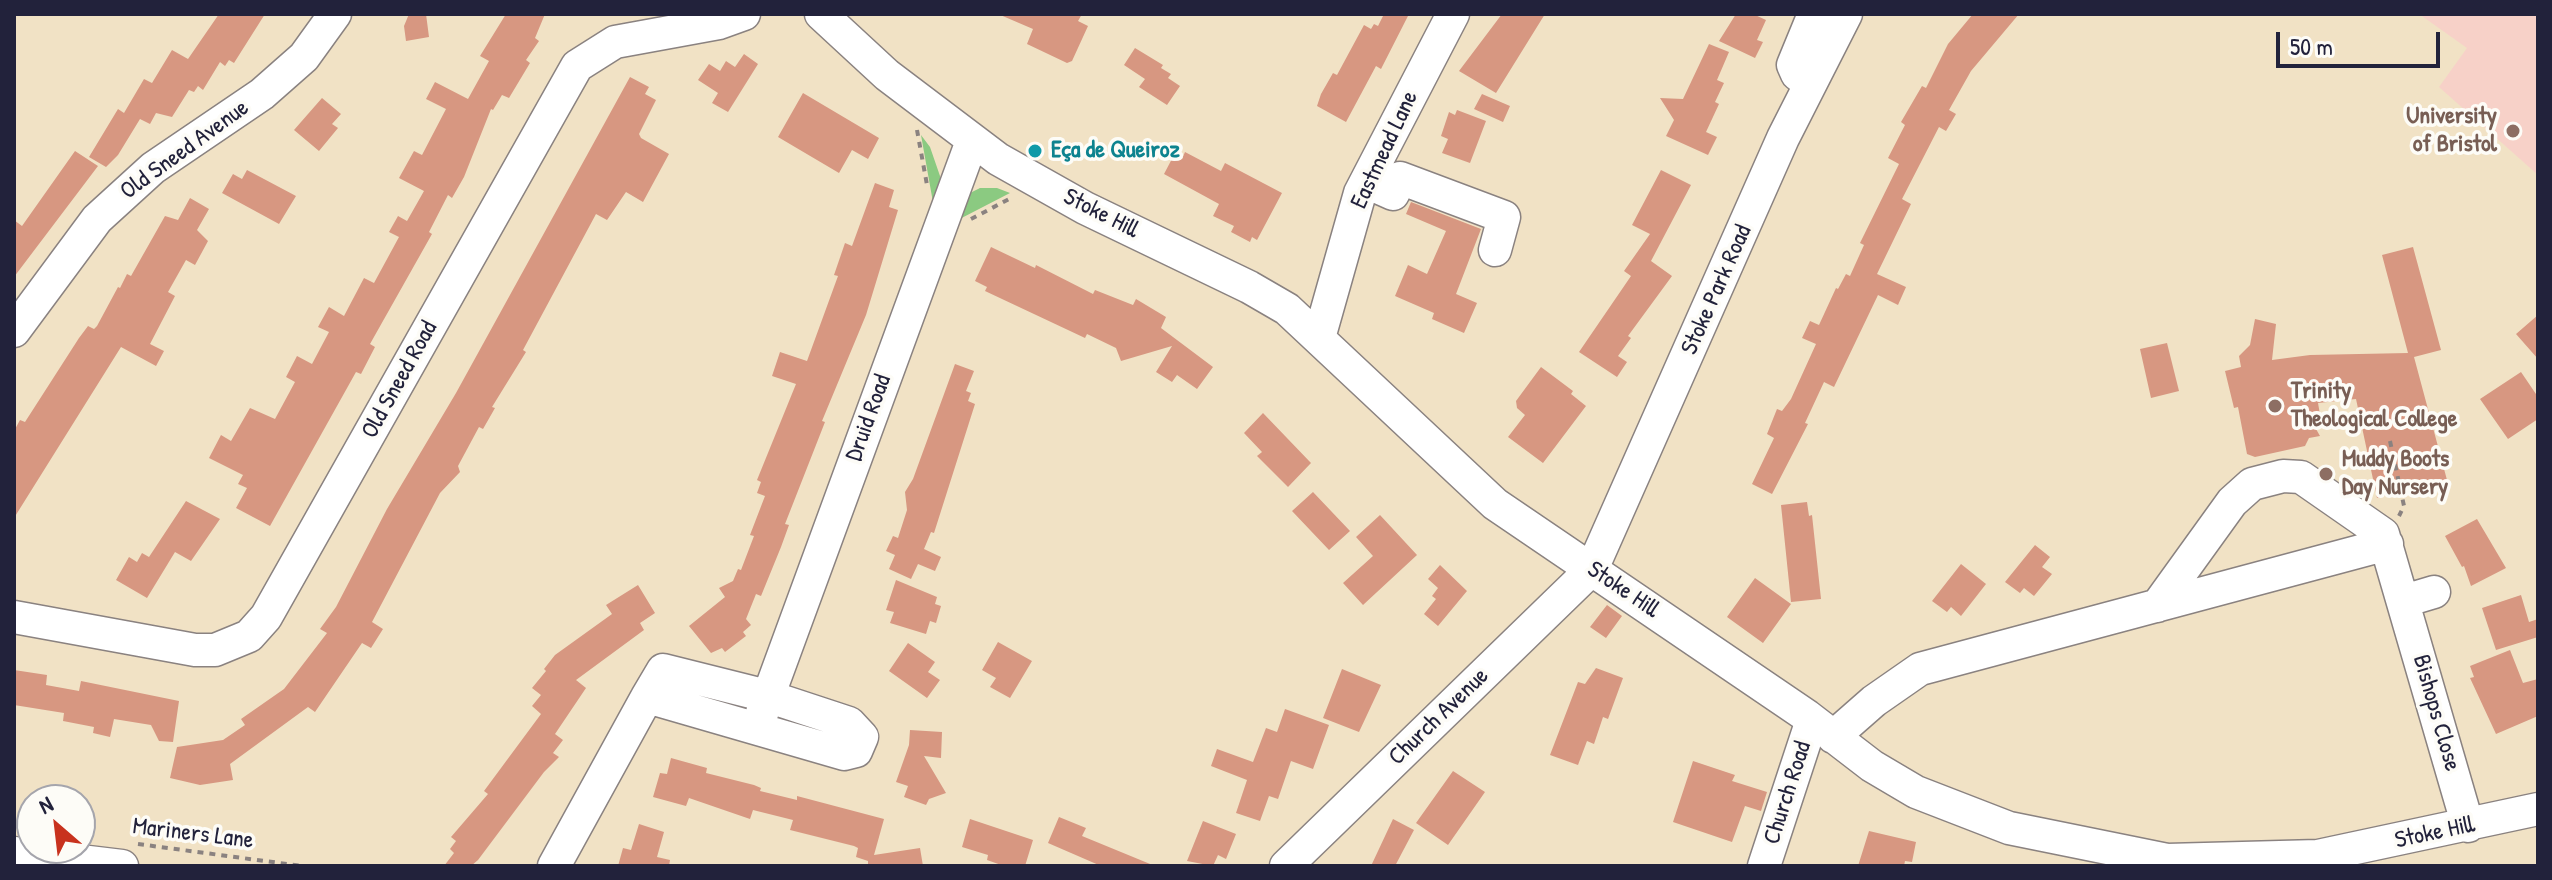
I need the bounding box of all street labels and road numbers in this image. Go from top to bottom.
street label: Eastmead Lane [1345,87,1425,213]
street label: Old Sneed Avenue [115,94,255,206]
street label: Stoke Hill [1058,183,1144,245]
street label: Stoke Park Road [1676,221,1758,359]
street label: Old Sneed Road [356,316,444,444]
street label: Druid Road [840,371,898,465]
street label: Stoke Hill [1581,555,1665,625]
street label: Bishops Close [2406,652,2466,774]
street label: Church Avenue [1383,662,1495,772]
street label: Church Road [1758,738,1818,848]
street label: Stoke Hill [2392,811,2478,855]
street label: Mariners Lane [131,812,255,856]

